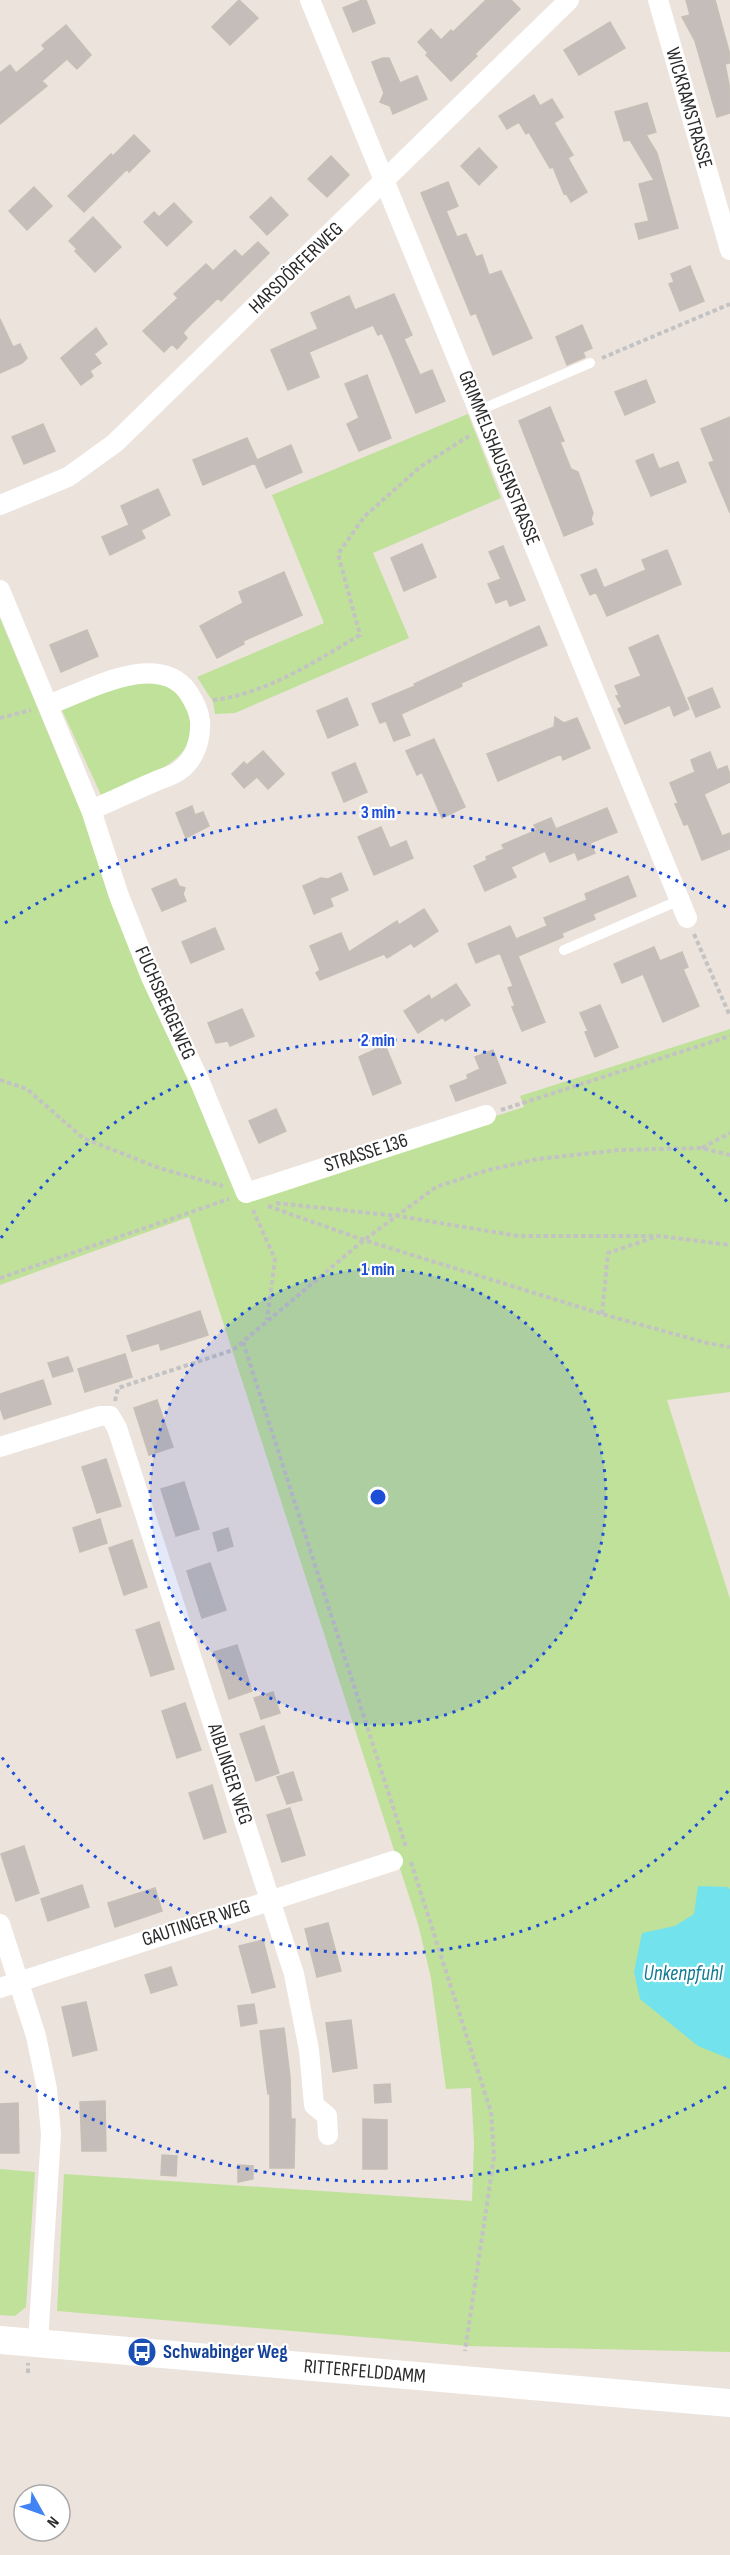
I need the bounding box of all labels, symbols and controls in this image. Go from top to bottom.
street label: WICKRAMSTRASSE [660,45,718,171]
street label: HARSDÖRFERWEG [244,217,348,319]
street label: GRIMMELSHAUSENSTRASSE [453,367,545,549]
text: 3 min [361,802,395,823]
street label: FUCHSBERGEWEG [129,943,201,1063]
text: 2 min [361,1030,395,1051]
street label: STRASSE 136 [321,1128,411,1178]
text: 1 min [361,1259,395,1280]
centre of rings [368,1487,388,1507]
street label: AIBLINGER WEG [202,1719,258,1828]
street label: GAUTINGER WEG [139,1894,253,1952]
water label: Unkenpfuhl [643,1961,724,1986]
bus stop icon: Schwabinger Weg [126,2336,158,2368]
place label: Schwabinger Weg [163,2340,288,2364]
street label: RITTERFELDDAMM [303,2354,427,2389]
north arrow [12,2483,72,2543]
text: N [42,2512,62,2531]

